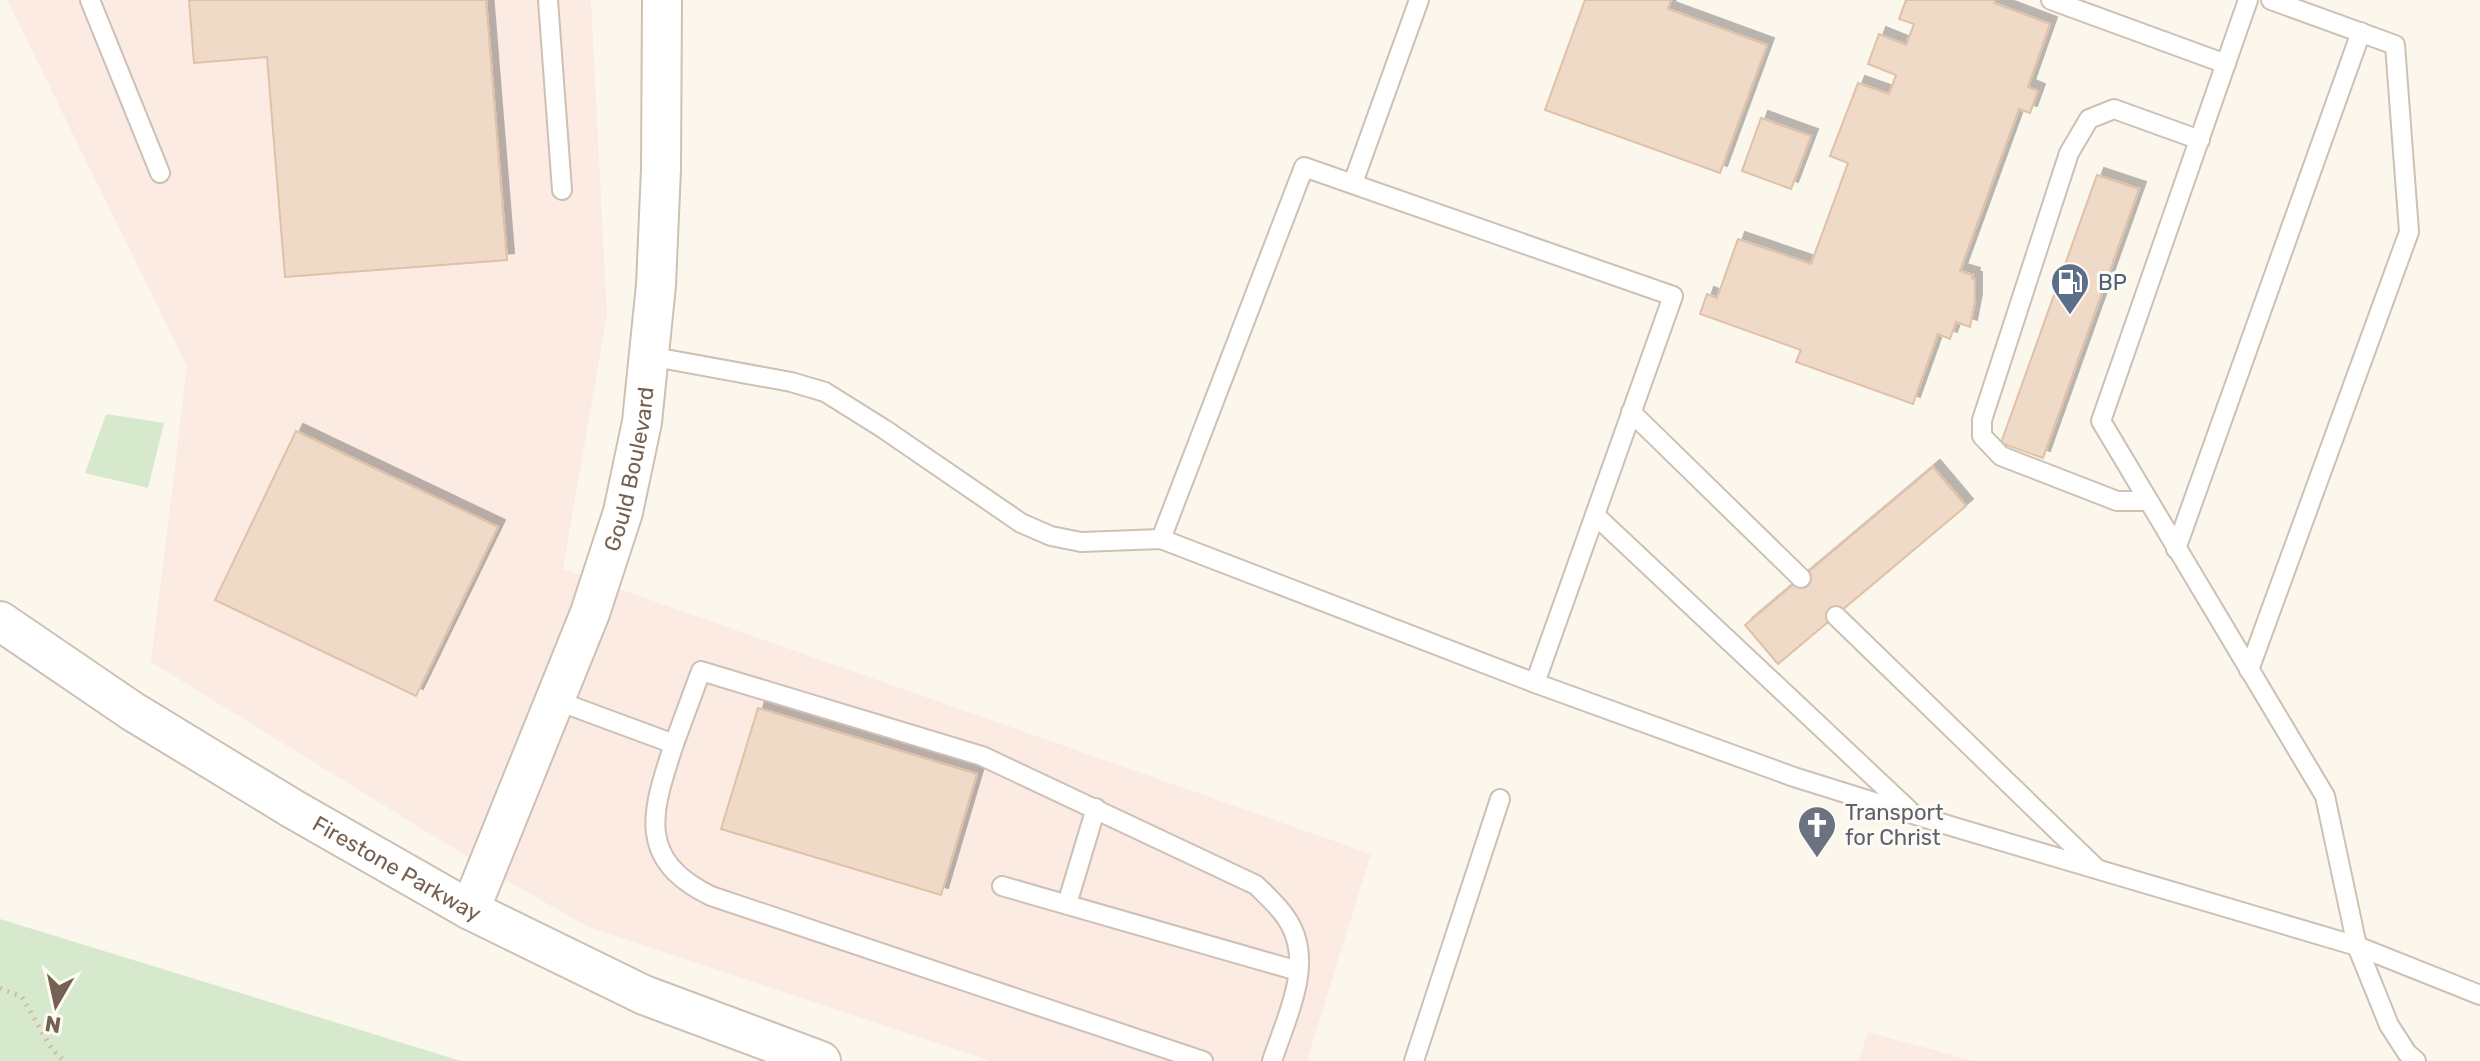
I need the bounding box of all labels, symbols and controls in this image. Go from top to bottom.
fuel station icon: BP [2049,261,2091,316]
place label: BP [2098,269,2127,296]
street label: Gould Boulevard [598,386,659,555]
place label: Transport for Christ [1845,799,1944,851]
church icon: Transport for Christ [1796,804,1838,859]
street label: Firestone Parkway [308,810,486,927]
north arrow [16,965,96,1045]
text: N [43,1010,63,1039]

